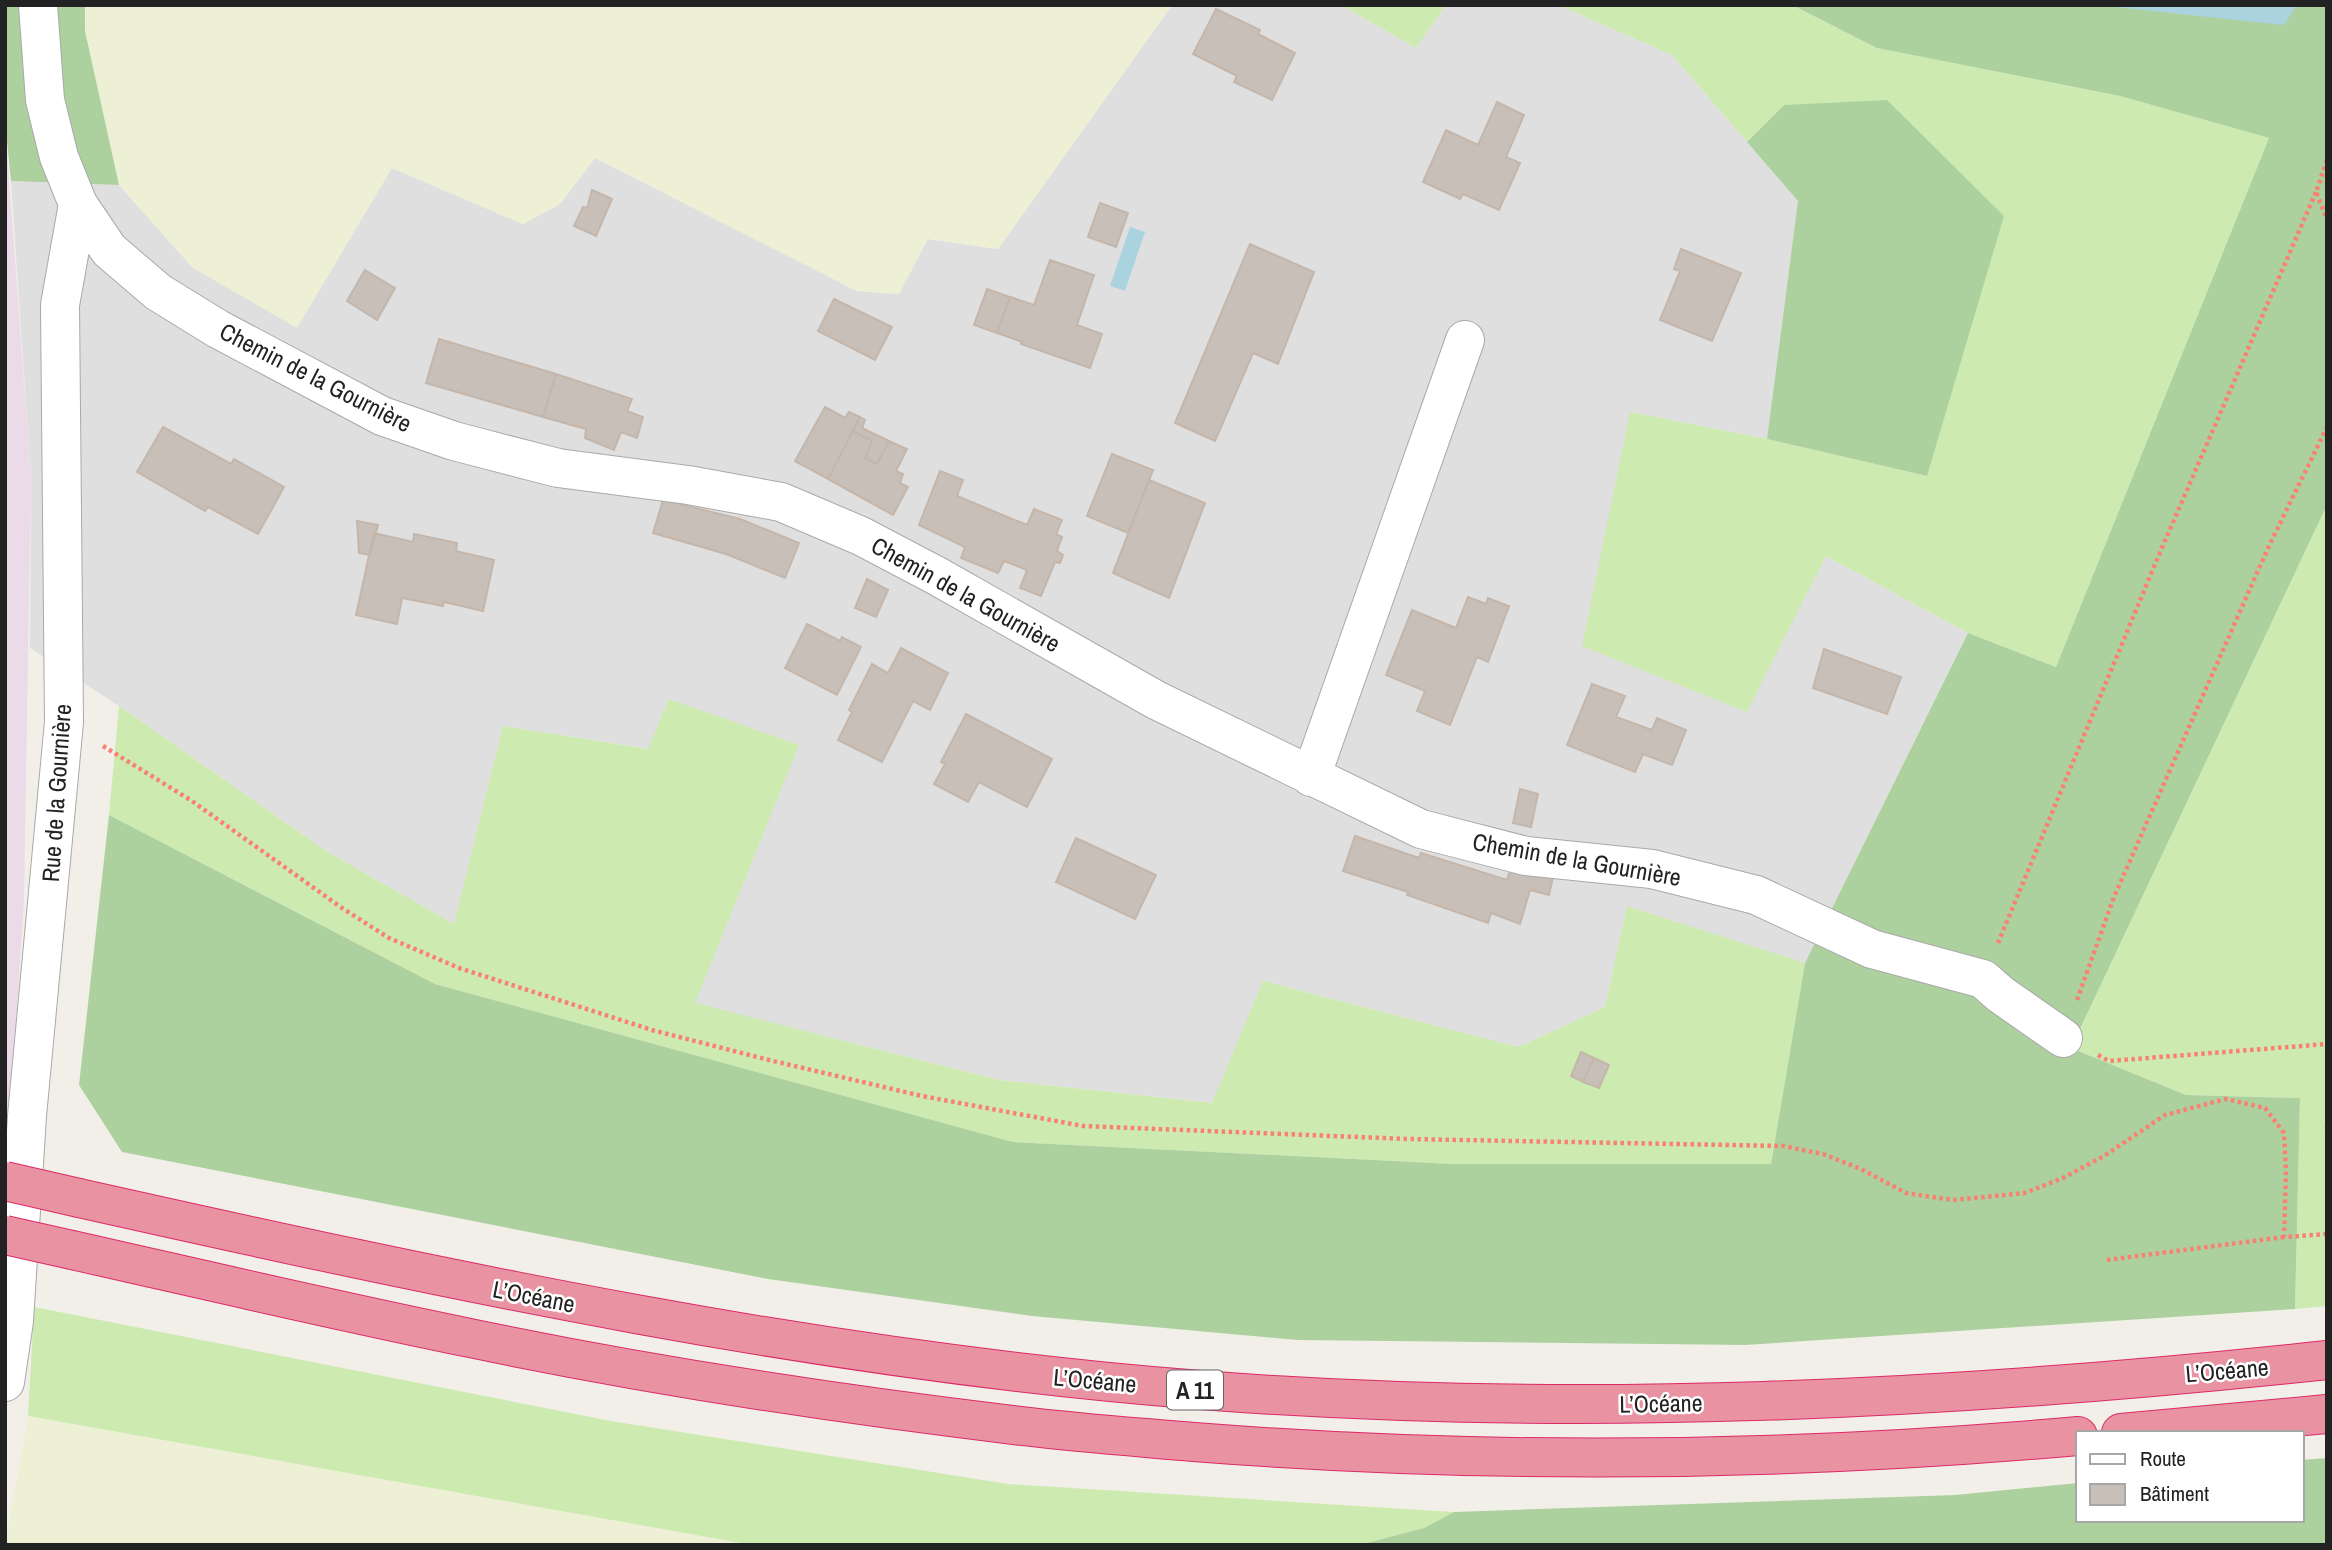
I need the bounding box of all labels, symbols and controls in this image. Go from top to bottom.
street label: Chemin de la Gournière [215,315,417,439]
street label: Chemin de la Gournière [866,529,1066,659]
street label: Rue de la Gournière [34,703,78,883]
street label: Chemin de la Gournière [1470,825,1684,893]
street label: L’Océane [490,1272,578,1320]
street label: L’Océane [2184,1350,2270,1390]
street label: L’Océane [1052,1360,1138,1400]
road number: A 11 [1167,1371,1223,1410]
street label: L’Océane [1619,1386,1703,1420]
legend [2076,1431,2304,1522]
text: Route [2140,1444,2186,1473]
text: Bâtiment [2140,1479,2209,1508]

